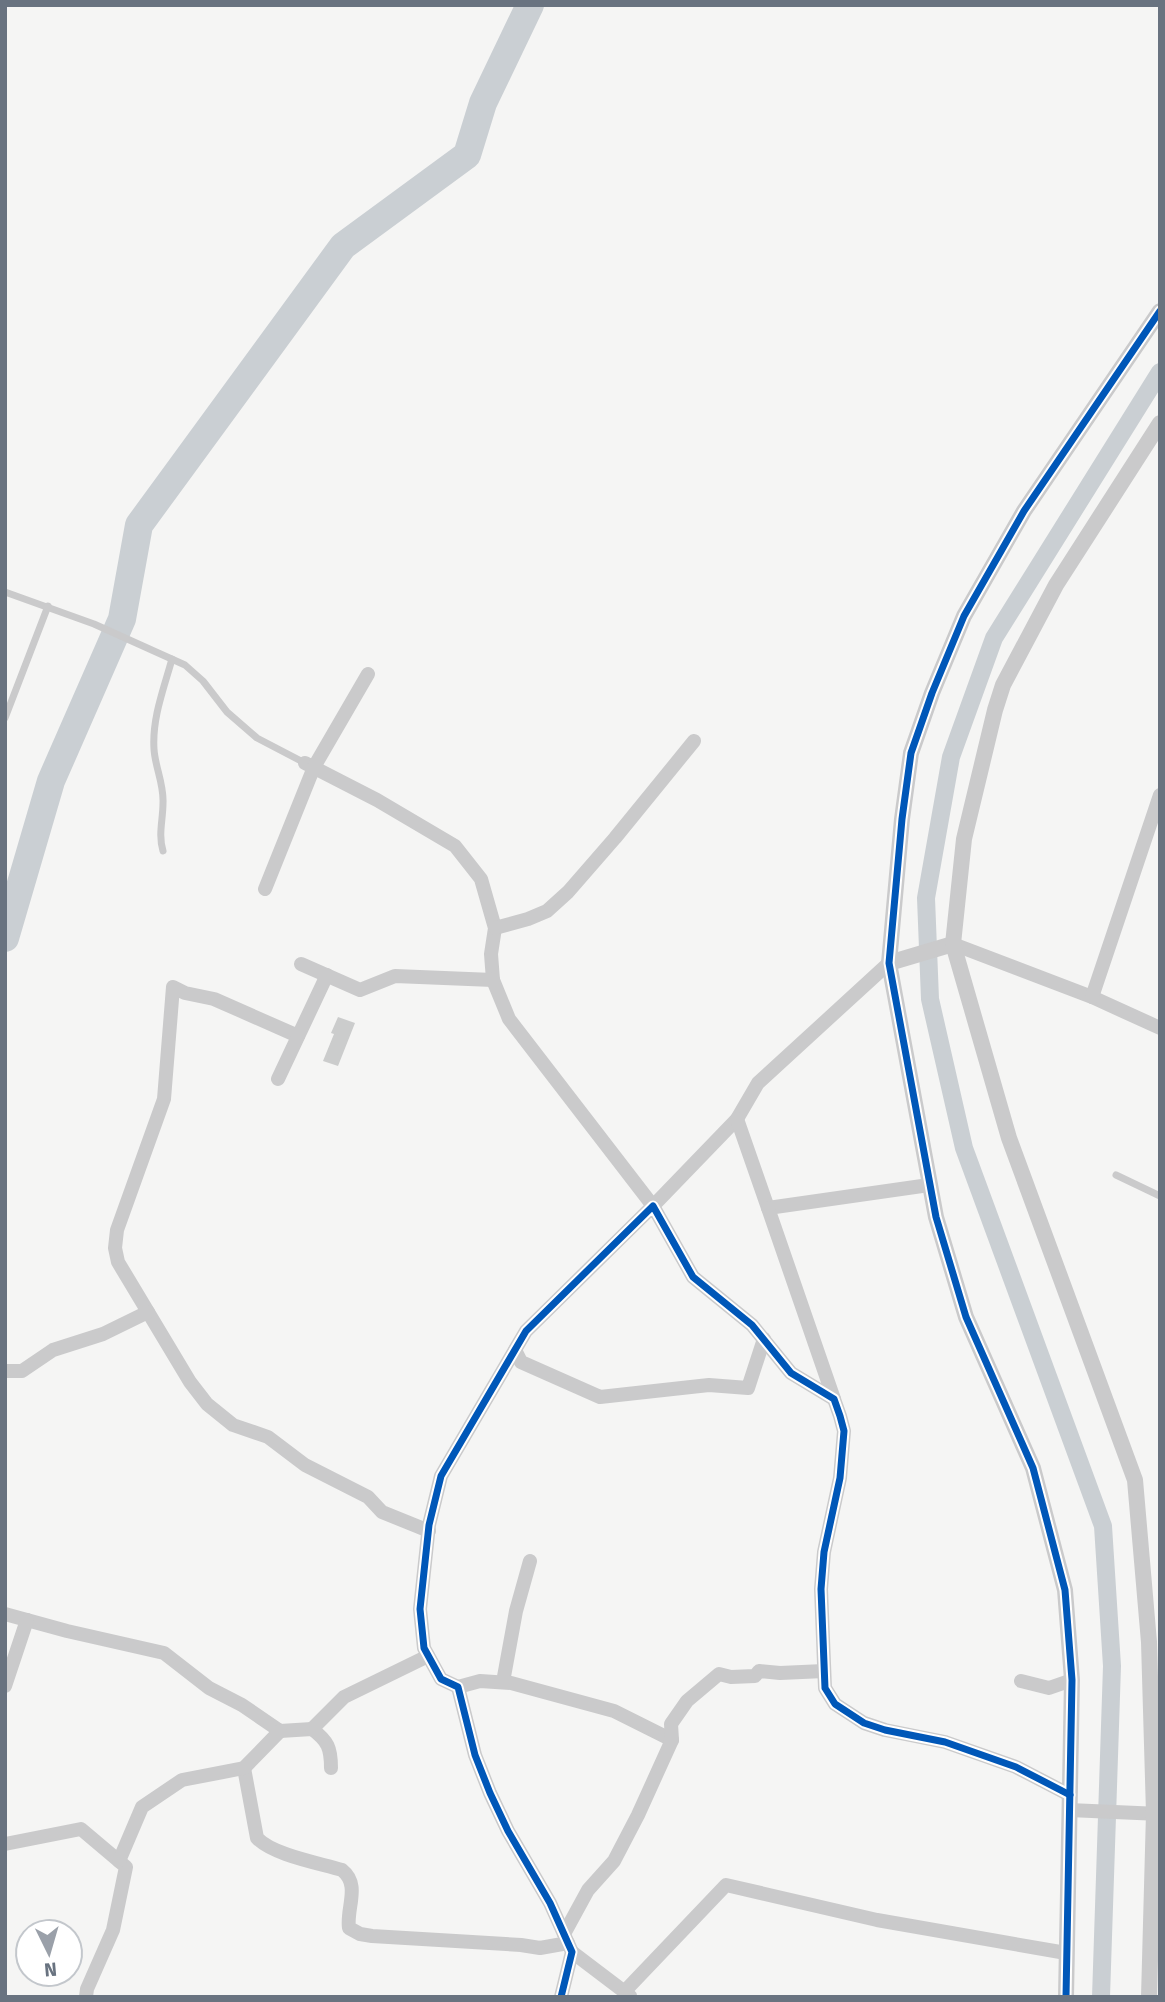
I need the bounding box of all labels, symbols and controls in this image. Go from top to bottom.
north arrow [14,1918,84,1988]
text: N [43,1957,58,1981]

